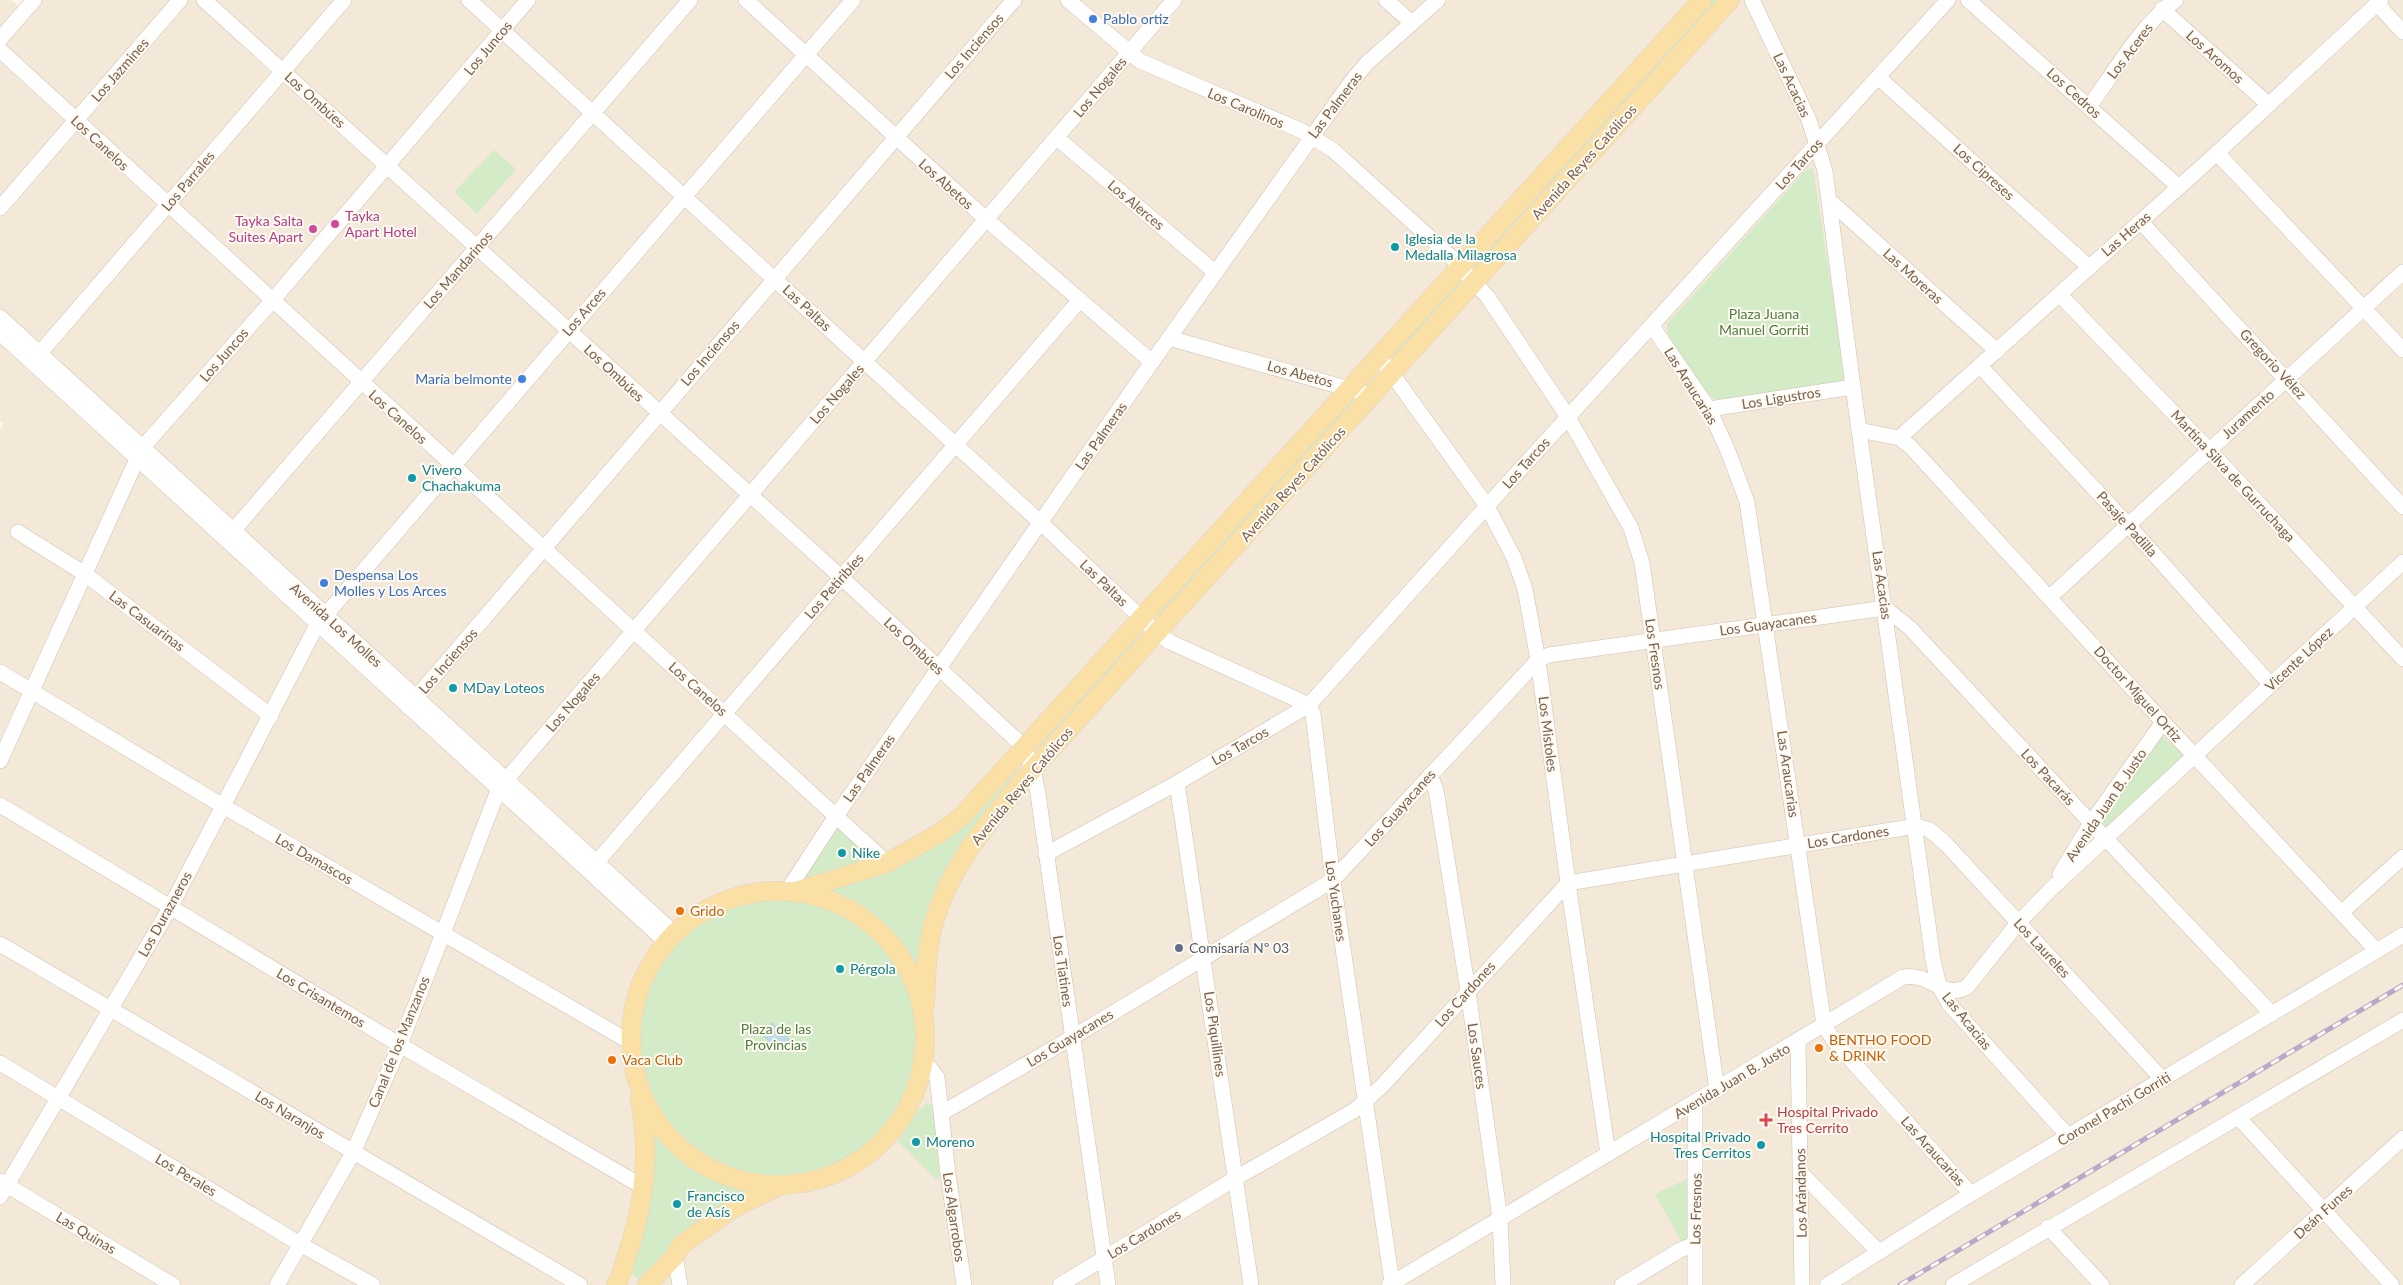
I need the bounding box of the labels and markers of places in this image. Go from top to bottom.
place label: Pablo ortiz [1103,10,1169,27]
marker: Pablo ortiz [1087,13,1099,25]
place label: Tayka Apart Hotel [345,207,417,240]
place label: Tayka Salta Suites Apart [228,212,303,245]
marker: Tayka Apart Hotel [329,218,341,230]
marker: Tayka Salta Suites Apart [307,223,319,235]
place label: Iglesia de la Medalla Milagrosa [1405,230,1517,263]
marker: Iglesia de la Medalla Milagrosa [1389,241,1401,253]
place label: María belmonte [415,370,512,387]
marker: María belmonte [516,373,528,385]
place label: Vivero Chachakuma [422,461,501,494]
marker: Vivero Chachakuma [406,472,418,484]
place label: Despensa Los Molles y Los Arces [334,566,447,599]
marker: Despensa Los Molles y Los Arces [318,577,330,589]
place label: MDay Loteos [463,679,545,696]
marker: MDay Loteos [447,682,459,694]
place label: Nike [852,844,880,861]
marker: Nike [836,847,848,859]
place label: Grido [690,902,724,919]
marker: Grido [674,905,686,917]
place label: Comisaría Nº 03 [1189,939,1289,956]
marker: Comisaría Nº 03 [1173,942,1185,954]
place label: Pérgola [850,960,896,977]
marker: Pérgola [834,963,846,975]
place label: BENTHO FOOD & DRINK [1829,1031,1931,1064]
marker: BENTHO FOOD & DRINK [1813,1042,1825,1054]
place label: Vaca Club [622,1051,683,1068]
marker: Vaca Club [606,1054,618,1066]
place label: Hospital Privado Tres Cerrito [1777,1103,1878,1136]
marker: Hospital Privado Tres Cerrito [1759,1113,1773,1127]
place label: Hospital Privado Tres Cerritos [1650,1128,1751,1161]
place label: Moreno [926,1133,975,1150]
marker: Moreno [910,1136,922,1148]
marker: Hospital Privado Tres Cerritos [1755,1139,1767,1151]
place label: Francisco de Asís [687,1187,745,1220]
marker: Francisco de Asís [671,1198,683,1210]

